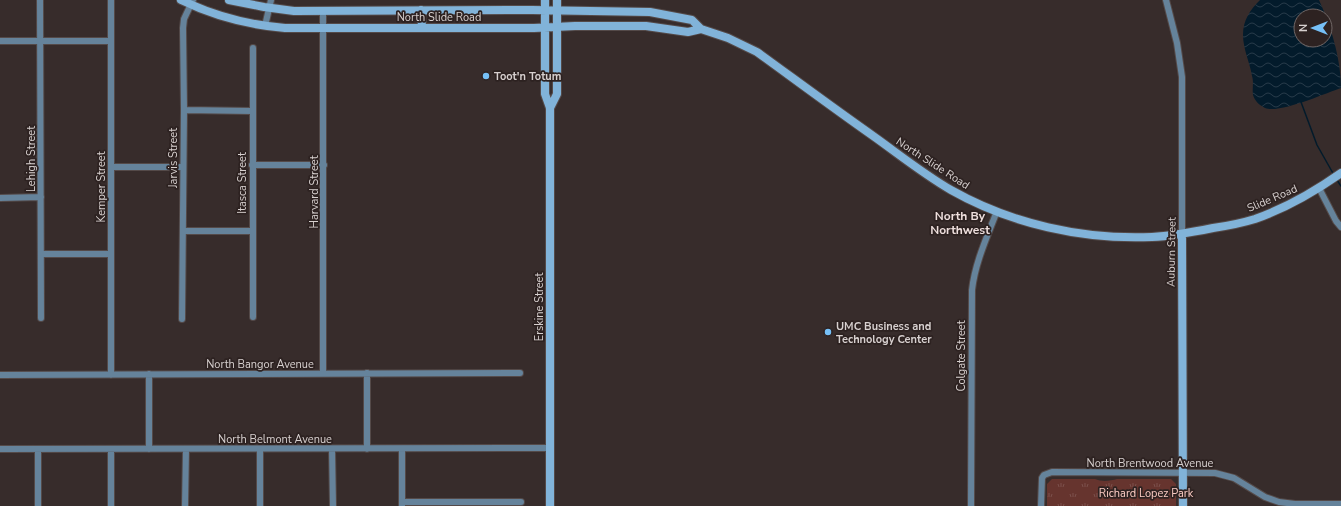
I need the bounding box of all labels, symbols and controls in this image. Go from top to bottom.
north arrow [1293,8,1333,48]
street label: North Slide Road [397,10,481,25]
text: N [1296,24,1311,32]
place label: Toot'n Totum [494,69,561,84]
marker: Toot'n Totum [481,71,491,81]
street label: Lehigh Street [24,126,39,192]
street label: Jarvis Street [166,128,181,189]
street label: North Slide Road [893,134,972,193]
street label: Kemper Street [94,151,109,223]
street label: Itasca Street [235,152,250,214]
street label: Harvard Street [307,155,322,228]
street label: Slide Road [1245,181,1300,216]
district label: North By Northwest [930,208,990,238]
street label: Auburn Street [1163,217,1180,287]
street label: Erskine Street [532,273,547,341]
place label: UMC Business and Technology Center [836,319,932,347]
street label: Colgate Street [954,320,969,392]
marker: UMC Business and Technology Center [823,327,833,337]
street label: North Bangor Avenue [206,357,314,372]
street label: North Belmont Avenue [218,432,332,447]
street label: North Brentwood Avenue [1087,456,1214,471]
park label: Richard Lopez Park [1099,486,1194,501]

